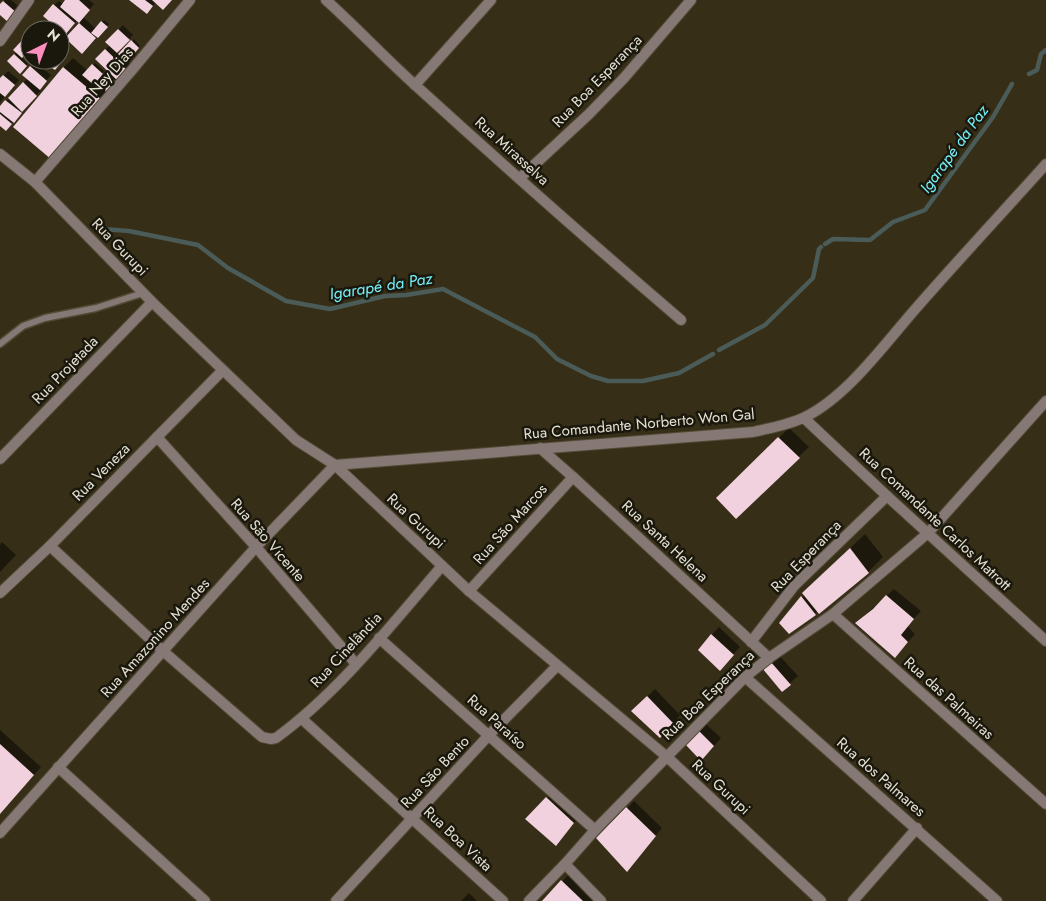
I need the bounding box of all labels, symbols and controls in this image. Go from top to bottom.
north arrow [20,20,70,70]
text: N [43,24,65,46]
street label: Rua Boa Esperança [547,30,647,132]
street label: Rua Ney Dias [66,42,138,122]
water label: Igarapé da Paz [914,100,994,198]
street label: Rua Mirasselva [470,112,554,190]
street label: Rua Gurupi [87,213,153,281]
water label: Igarapé da Paz [328,266,435,305]
street label: Rua Projetada [27,331,103,409]
street label: Rua Comandante Norberto Won Gal [523,403,755,445]
street label: Rua Veneza [67,438,135,506]
street label: Rua Comandante Carlos Matrott [854,442,1016,596]
street label: Rua São Marcos [468,479,552,569]
street label: Rua Gurupi [382,488,450,554]
street label: Rua São Vicente [226,494,311,587]
street label: Rua Santa Helena [617,495,713,587]
street label: Rua Esperança [766,515,846,597]
street label: Rua Amazonino Mendes [95,573,215,703]
street label: Rua Cinelândia [305,607,387,693]
street label: Rua Boa Esperança [657,645,759,745]
street label: Rua das Palmeiras [899,652,999,744]
street label: Rua Paraíso [462,689,532,755]
street label: Rua São Bento [396,731,474,813]
street label: Rua dos Palmares [832,732,930,822]
street label: Rua Gurupi [687,754,755,820]
street label: Rua Boa Vista [419,801,497,877]

